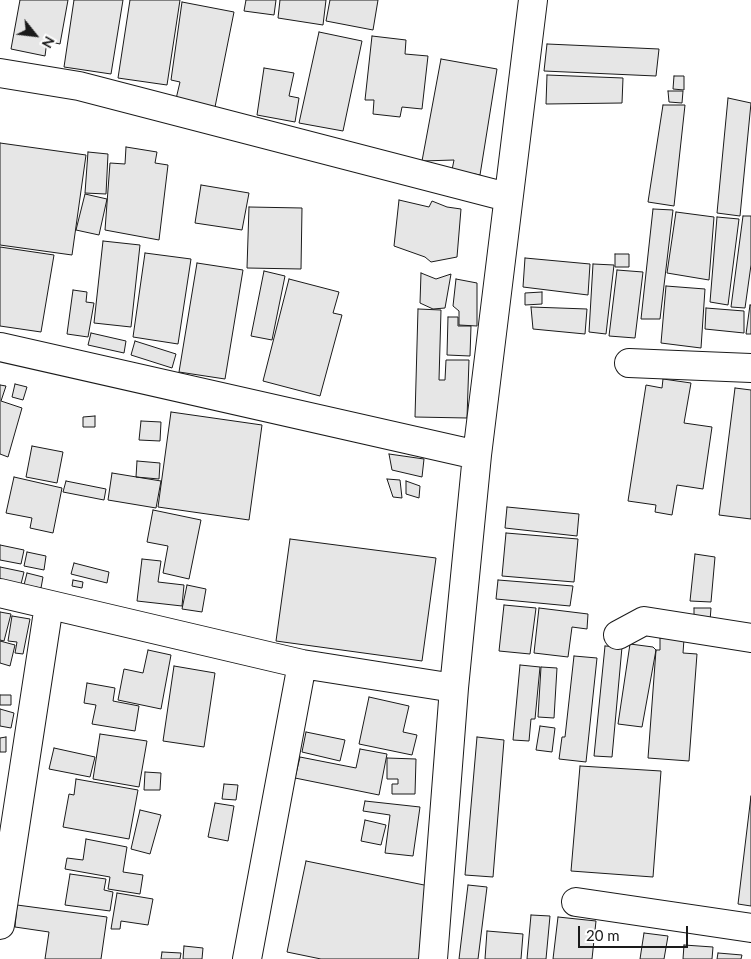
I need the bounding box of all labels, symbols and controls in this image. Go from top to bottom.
north arrow [10,10,60,60]
text: N [39,34,59,51]
scale bar [581,916,691,948]
text: 20 m [586,926,620,944]

